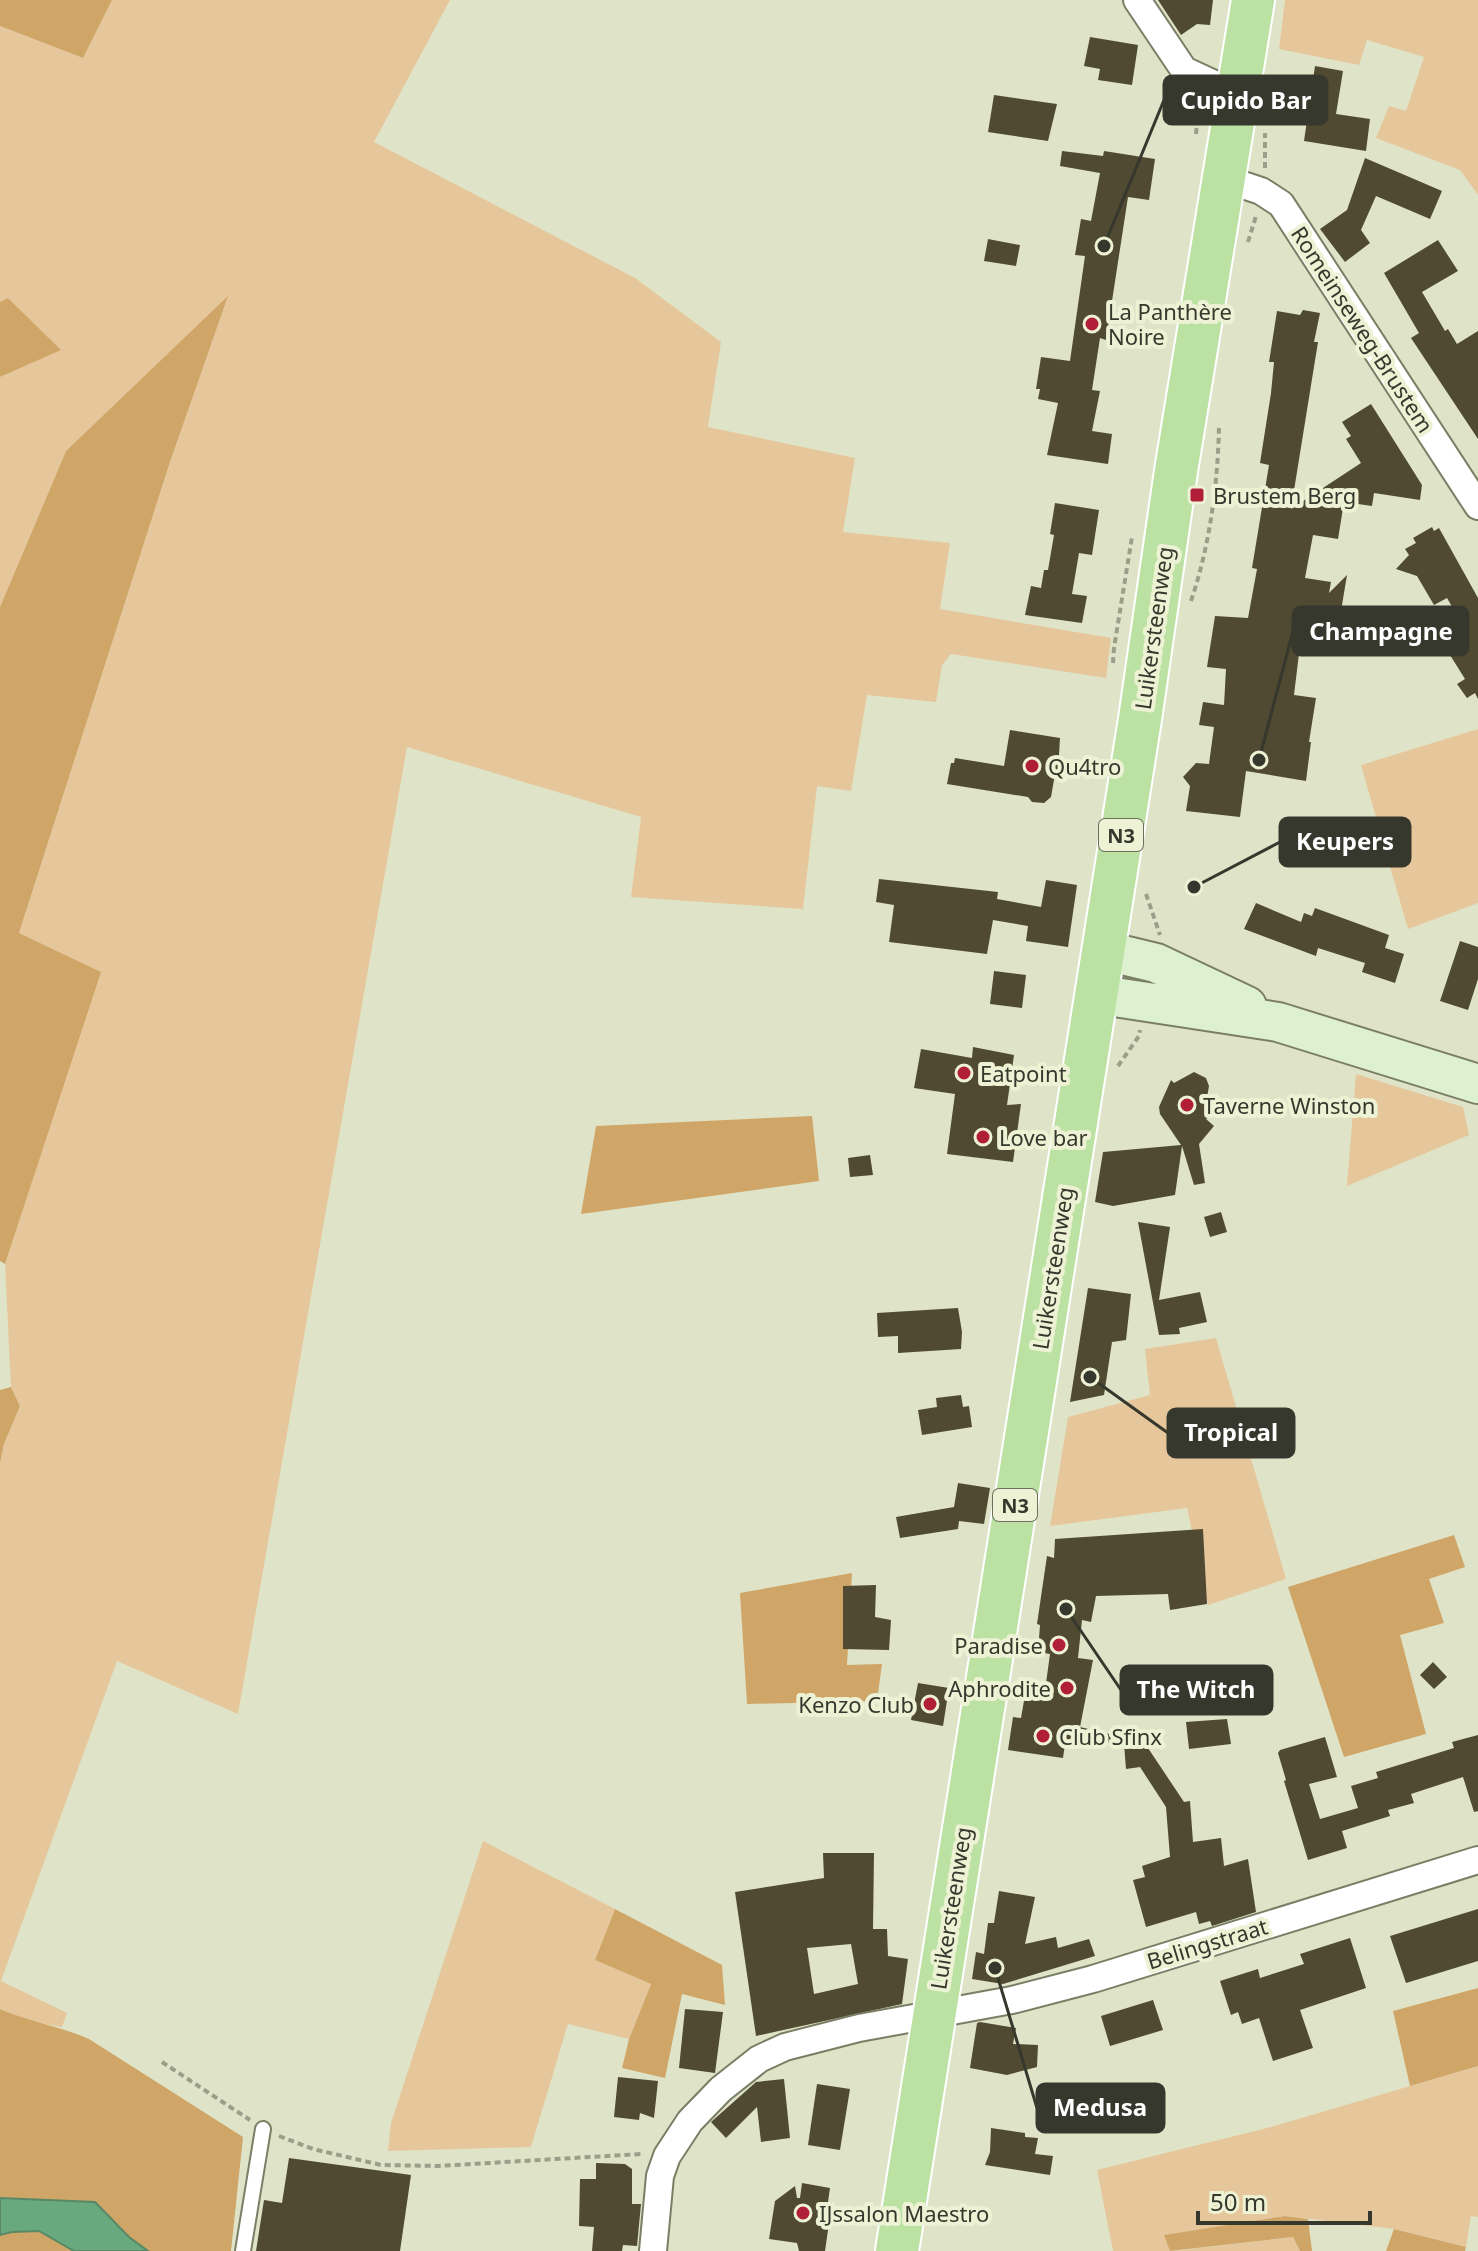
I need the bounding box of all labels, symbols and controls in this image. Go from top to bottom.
callout: Cupido Bar [1164,76,1327,124]
text: Cupido Bar [1181,83,1312,116]
street label: Romeinseweg-Brustem [1285,220,1441,438]
place label: La Panthère Noire [1108,296,1232,351]
marker: La Panthère Noire [1083,315,1101,333]
place label: Brustem Berg [1213,480,1356,510]
marker: Brustem Berg [1188,486,1206,504]
street label: Luikersteenweg [1127,545,1179,711]
callout: Champagne [1293,607,1468,655]
text: Champagne [1309,614,1453,647]
place label: Qu4tro [1048,751,1121,781]
marker: Qu4tro [1023,757,1041,775]
callout: Keupers [1280,818,1410,866]
road number: N3 [1099,819,1143,851]
text: Keupers [1296,824,1394,857]
place label: Eatpoint [980,1058,1067,1088]
marker: Eatpoint [955,1064,973,1082]
place label: Taverne Winston [1203,1090,1375,1120]
marker: Taverne Winston [1178,1096,1196,1114]
place label: Love bar [999,1122,1088,1152]
marker: Love bar [974,1128,992,1146]
street label: Luikersteenweg [1024,1185,1080,1351]
callout: Tropical [1168,1409,1294,1457]
text: Tropical [1184,1415,1278,1448]
road number: N3 [993,1489,1037,1521]
place label: Paradise [954,1630,1043,1660]
marker: Paradise [1050,1636,1068,1654]
callout: The Witch [1121,1666,1272,1714]
text: The Witch [1137,1672,1255,1705]
place label: Aphrodite [948,1673,1051,1703]
marker: Aphrodite [1058,1679,1076,1697]
place label: Kenzo Club [798,1689,914,1719]
marker: Kenzo Club [921,1695,939,1713]
place label: Club Sfinx [1059,1721,1162,1751]
marker: Club Sfinx [1034,1727,1052,1745]
street label: Luikersteenweg [922,1825,978,1991]
street label: Belingstraat [1143,1910,1271,1976]
callout: Medusa [1037,2084,1164,2132]
text: Medusa [1053,2090,1147,2123]
scale bar [1198,2175,1370,2225]
text: 50 m [1210,2185,1266,2218]
place label: IJssalon Maestro [819,2198,989,2228]
marker: IJssalon Maestro [794,2204,812,2222]

